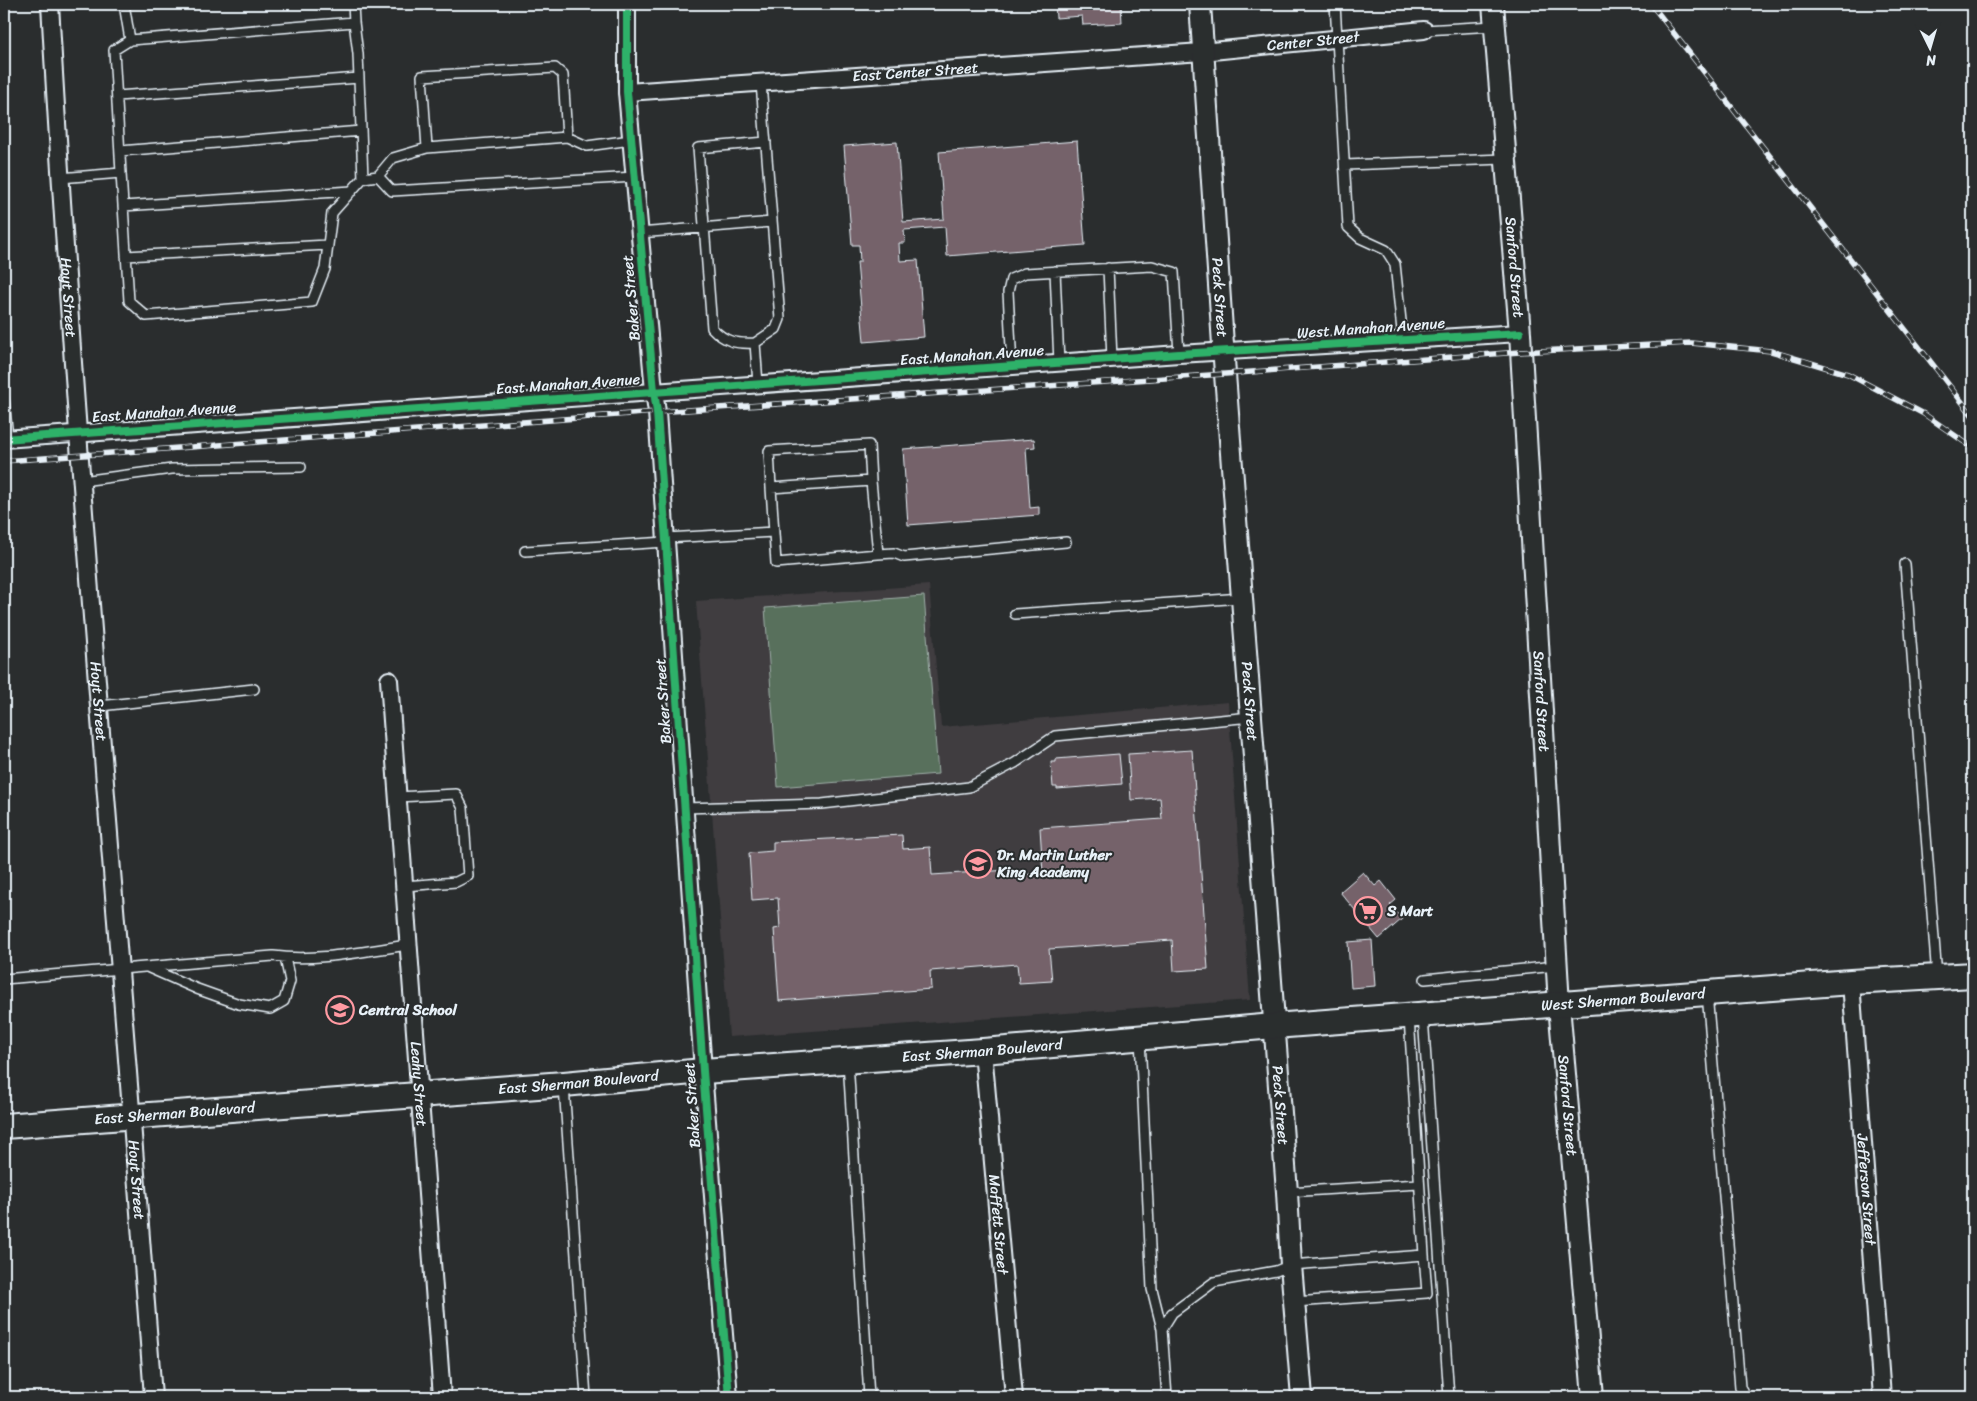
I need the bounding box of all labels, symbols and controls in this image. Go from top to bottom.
north arrow [1904,22,1954,72]
street label: Center Street [1266,23,1361,58]
text: N [1925,47,1938,73]
street label: East Center Street [852,55,979,89]
street label: Sanford Street [1497,216,1532,319]
street label: Baker Street [614,254,648,342]
street label: Hoyt Street [53,257,84,339]
street label: Peck Street [1204,257,1236,338]
street label: West Manahan Avenue [1296,310,1446,346]
street label: East Manahan Avenue [899,337,1045,373]
street label: East Manahan Avenue [495,366,641,402]
street label: East Manahan Avenue [91,394,237,430]
street label: Sanford Street [1525,650,1557,753]
street label: Baker Street [647,657,679,745]
street label: Hoyt Street [82,660,115,743]
street label: Peck Street [1234,660,1266,742]
place label: Dr. Martin Luther King Academy [996,842,1113,885]
school or university icon: Dr. Martin Luther King Academy [963,849,993,879]
supermarket icon: S Mart [1353,896,1383,926]
place label: S Mart [1386,898,1434,924]
street label: West Sherman Boulevard [1540,980,1707,1019]
school or university icon: Central School [325,995,355,1025]
place label: Central School [358,997,457,1023]
street label: East Sherman Boulevard [901,1031,1064,1070]
street label: Leahy Street [403,1040,435,1128]
street label: Sanford Street [1550,1054,1585,1157]
street label: Baker Street [676,1061,708,1149]
street label: East Sherman Boulevard [497,1062,661,1102]
street label: Peck Street [1264,1064,1296,1146]
street label: East Sherman Boulevard [93,1094,257,1132]
street label: Jefferson Street [1849,1132,1884,1247]
street label: Hoyt Street [120,1139,153,1221]
street label: Maffett Street [981,1173,1016,1276]

